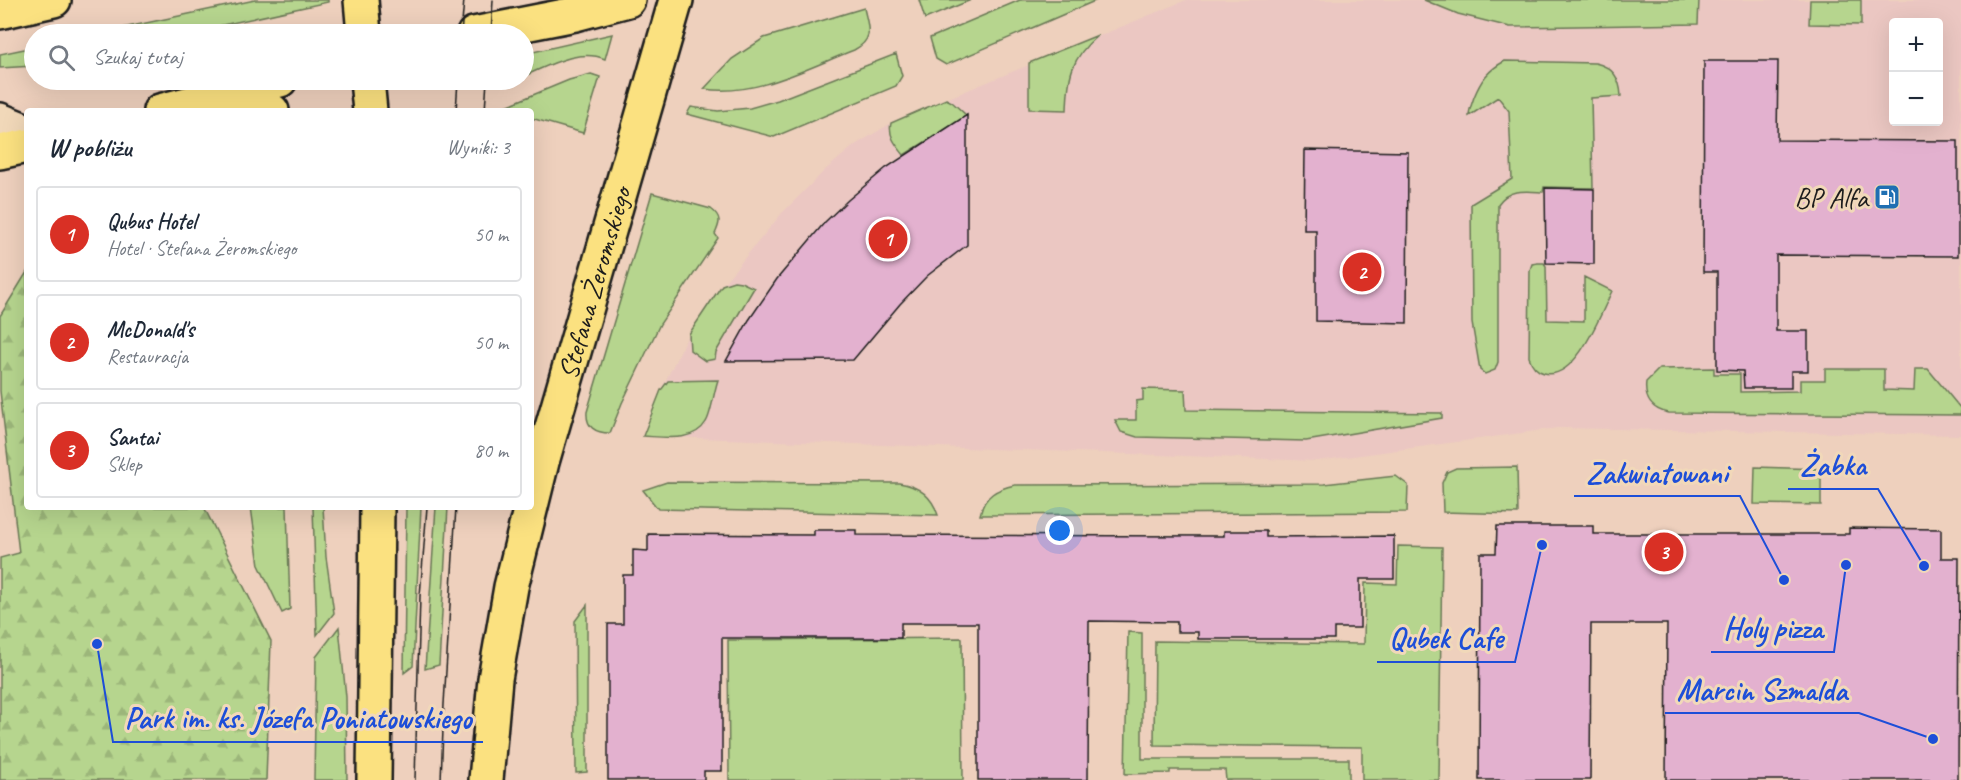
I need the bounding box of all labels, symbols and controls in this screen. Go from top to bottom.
map controls [1889,18,1943,126]
button: + [1889,18,1943,72]
search box [24,24,534,90]
icon: search [45,41,78,74]
text: Szukaj tutaj [93,43,183,71]
button: − [1889,72,1943,126]
text: W pobliżu [48,131,131,164]
text: Wyniki: 3 [447,135,510,160]
street label: Stefana Żeromskiego [550,180,640,383]
place label: BP Alfa [1795,180,1870,215]
fuel station icon: BP Alfa [1872,182,1902,212]
text: Qubus Hotel [107,208,196,236]
pin: 1 [868,216,908,262]
text: 1 [65,222,74,247]
text: 50 m [474,222,508,247]
text: Hotel · Stefana Żeromskiego [107,236,296,261]
pin: 2 [1342,250,1382,294]
text: McDonald's [107,316,194,344]
text: 2 [65,330,74,355]
text: 50 m [474,330,508,355]
text: Restauracja [107,344,188,369]
text: Santai [107,424,158,452]
text: 3 [65,438,74,463]
text: 80 m [474,438,508,463]
callout: Żabka [1788,441,1878,489]
text: Żabka [1800,446,1869,484]
callout: Zakwiatowani [1574,448,1740,496]
text: Sklep [107,452,142,477]
text: Zakwiatowani [1586,454,1732,492]
your location [1045,516,1074,545]
pin: 3 [1644,530,1684,574]
callout: Holy pizza [1711,604,1834,652]
text: Holy pizza [1723,609,1825,648]
callout: Qubek Cafe [1377,614,1515,662]
text: Qubek Cafe [1389,619,1506,657]
callout: Marcin Szmalda [1665,665,1859,713]
text: Marcin Szmalda [1677,671,1850,709]
callout: Park im. ks. Józefa Poniatowskiego [113,694,483,742]
text: Park im. ks. Józefa Poniatowskiego [125,699,473,737]

